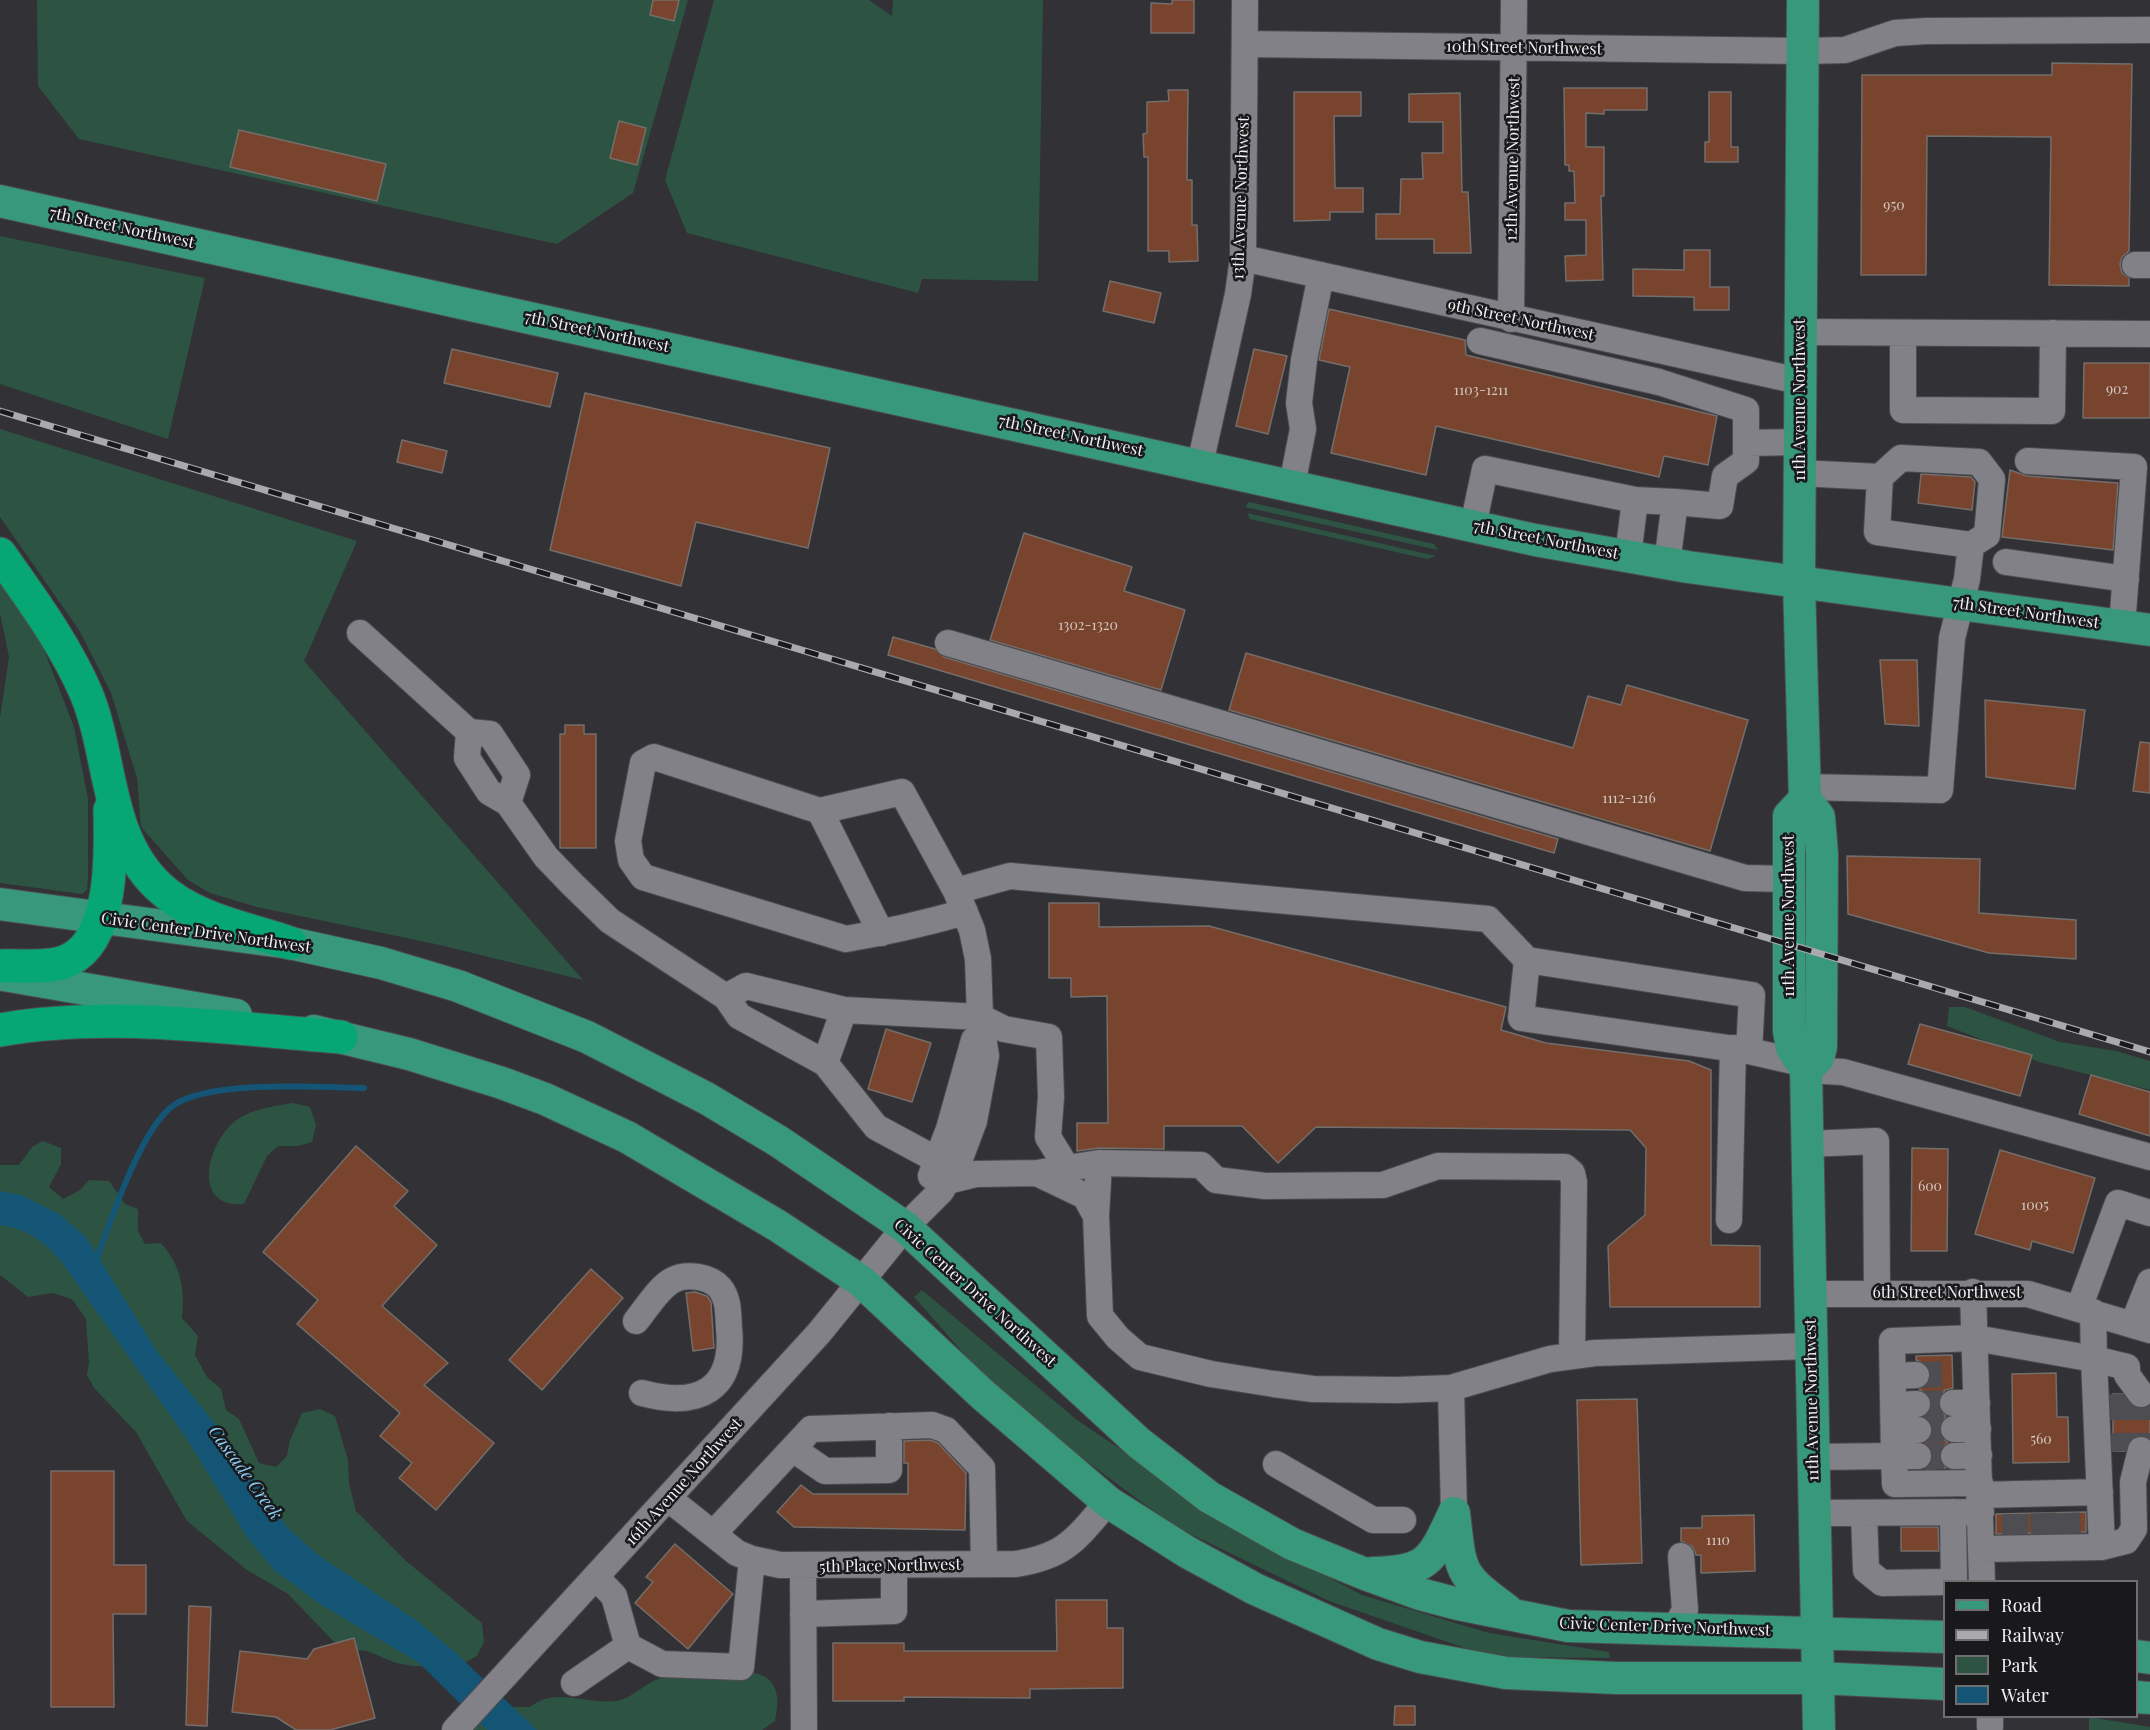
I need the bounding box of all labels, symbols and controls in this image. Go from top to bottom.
street label: 10th Street Northwest [1446,37,1602,59]
street label: 12th Avenue Northwest [1502,77,1524,241]
street label: 13th Avenue Northwest [1229,116,1253,280]
house number: 950 [1883,198,1905,214]
street label: 7th Street Northwest [48,203,196,253]
street label: 9th Street Northwest [1446,295,1596,345]
street label: 7th Street Northwest [523,307,671,357]
street label: 11th Avenue Northwest [1790,319,1810,481]
house number: 902 [2106,382,2128,398]
house number: 1103-1211 [1454,383,1508,399]
street label: 7th Street Northwest [997,411,1145,461]
street label: 7th Street Northwest [1472,517,1620,563]
street label: 7th Street Northwest [1952,593,2100,633]
house number: 1302-1320 [1058,618,1118,634]
house number: 1112-1216 [1602,791,1656,807]
street label: 11th Avenue Northwest [1779,835,1799,997]
street label: Civic Center Drive Northwest [100,909,312,957]
house number: 600 [1918,1179,1942,1195]
house number: 1005 [2021,1198,2049,1214]
street label: Civic Center Drive Northwest [890,1215,1060,1371]
street label: 6th Street Northwest [1872,1283,2022,1303]
street label: 11th Avenue Northwest [1801,1319,1823,1481]
street label: 16th Avenue Northwest [622,1414,746,1550]
water label: Cascade Creek [203,1421,287,1525]
house number: 560 [2030,1432,2052,1448]
house number: 1110 [1706,1533,1730,1549]
street label: 5th Place Northwest [819,1555,961,1577]
legend [1943,1580,2138,1718]
text: Road [2001,1593,2042,1617]
street label: Civic Center Drive Northwest [1559,1614,1771,1640]
text: Railway [2001,1623,2064,1647]
text: Park [2001,1653,2038,1677]
text: Water [2001,1683,2049,1707]

